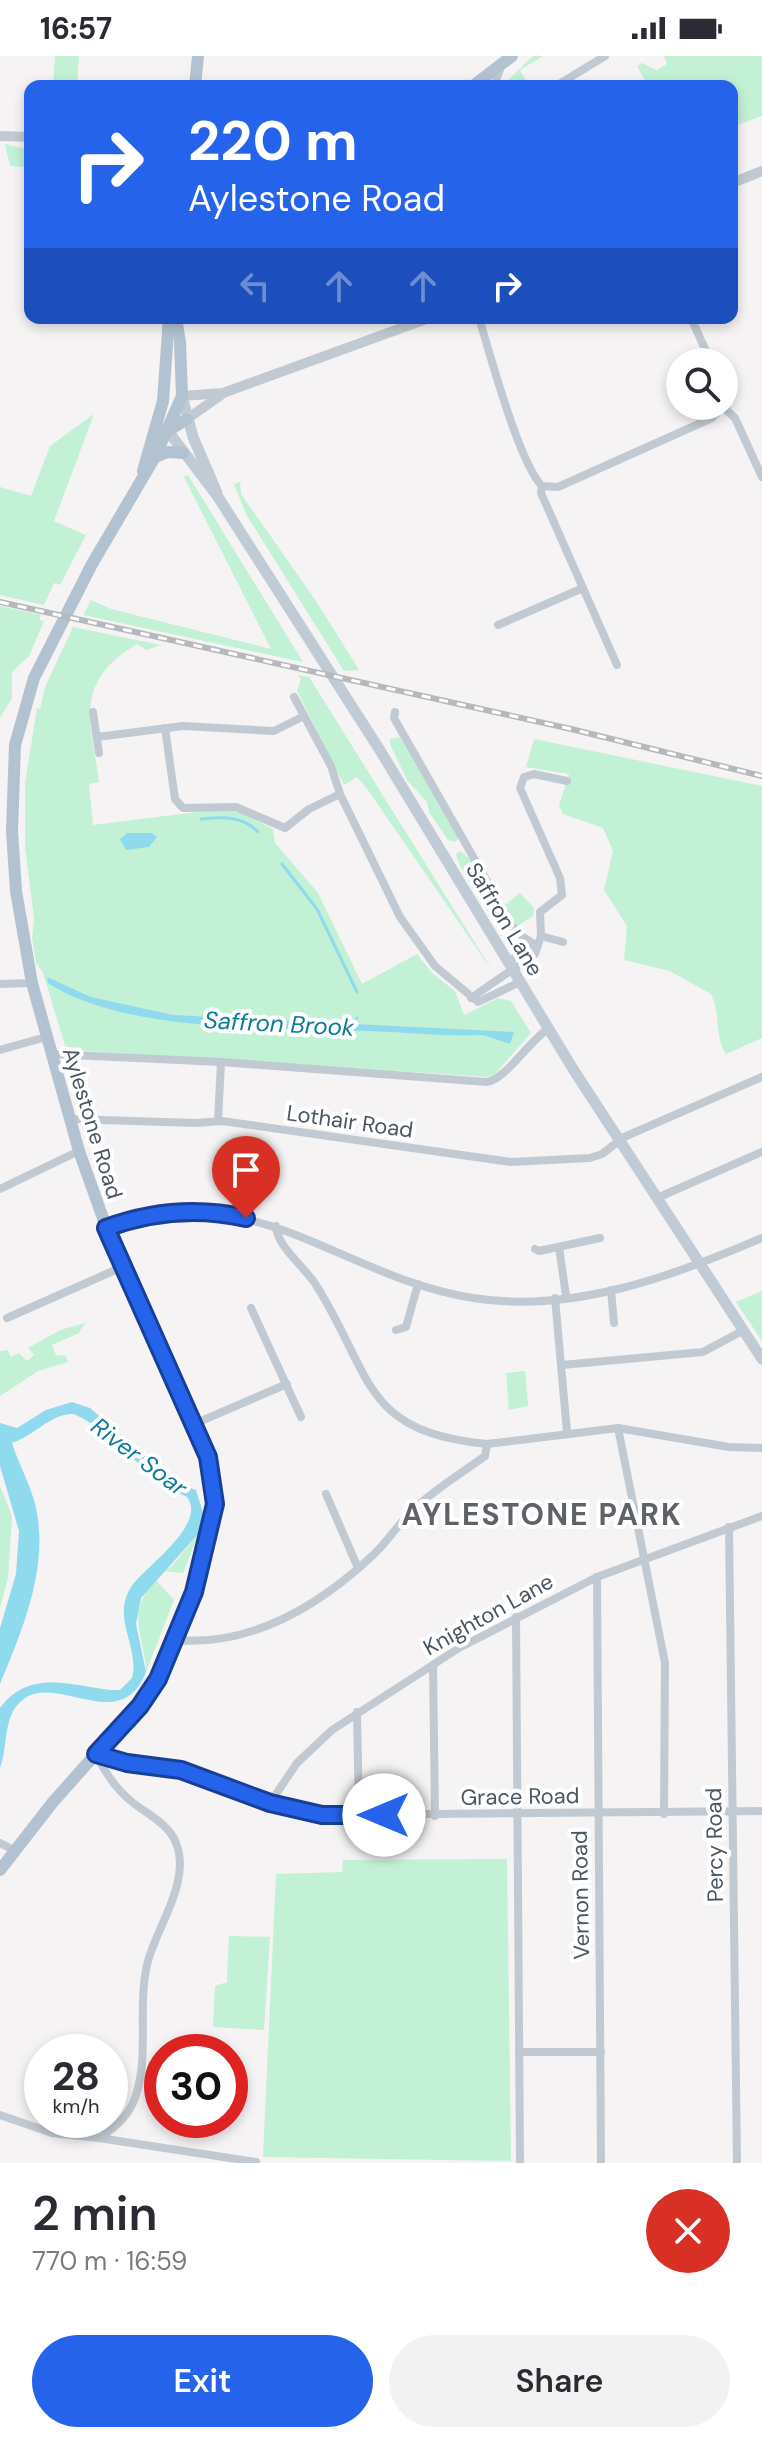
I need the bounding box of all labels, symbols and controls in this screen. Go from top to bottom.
text: 16:57 [40,9,112,48]
text: 220 m [188,104,358,177]
icon: right [56,112,160,216]
text: Aylestone Road [188,175,445,222]
icon: left [233,264,277,308]
icon: ahead [317,264,361,308]
icon: ahead [401,264,445,308]
icon: right [485,264,529,308]
map controls [666,348,738,420]
button: search [666,348,738,420]
street label: Saffron Lane [459,857,550,981]
water label: Saffron Brook [203,1004,356,1043]
street label: Aylestone Road [56,1044,129,1202]
street label: Lothair Road [285,1098,415,1145]
pin [212,1136,280,1218]
icon: arrive [224,1148,268,1192]
water label: River Soar [85,1410,194,1503]
district label: AYLESTONE PARK [401,1495,683,1534]
street label: Knighton Lane [418,1567,558,1662]
position arrow [342,1773,426,1857]
street label: Grace Road [460,1781,580,1812]
street label: Percy Road [699,1788,730,1902]
street label: Vernon Road [565,1830,596,1960]
speed limit sign: 30 [144,2034,248,2138]
text: 28 [52,2050,100,2102]
text: km/h [52,2093,100,2119]
text: 2 min [32,2182,158,2245]
button: close [646,2189,730,2273]
text: 770 m · 16:59 [32,2244,187,2278]
button: Exit [32,2335,373,2427]
button: Share [389,2335,730,2427]

